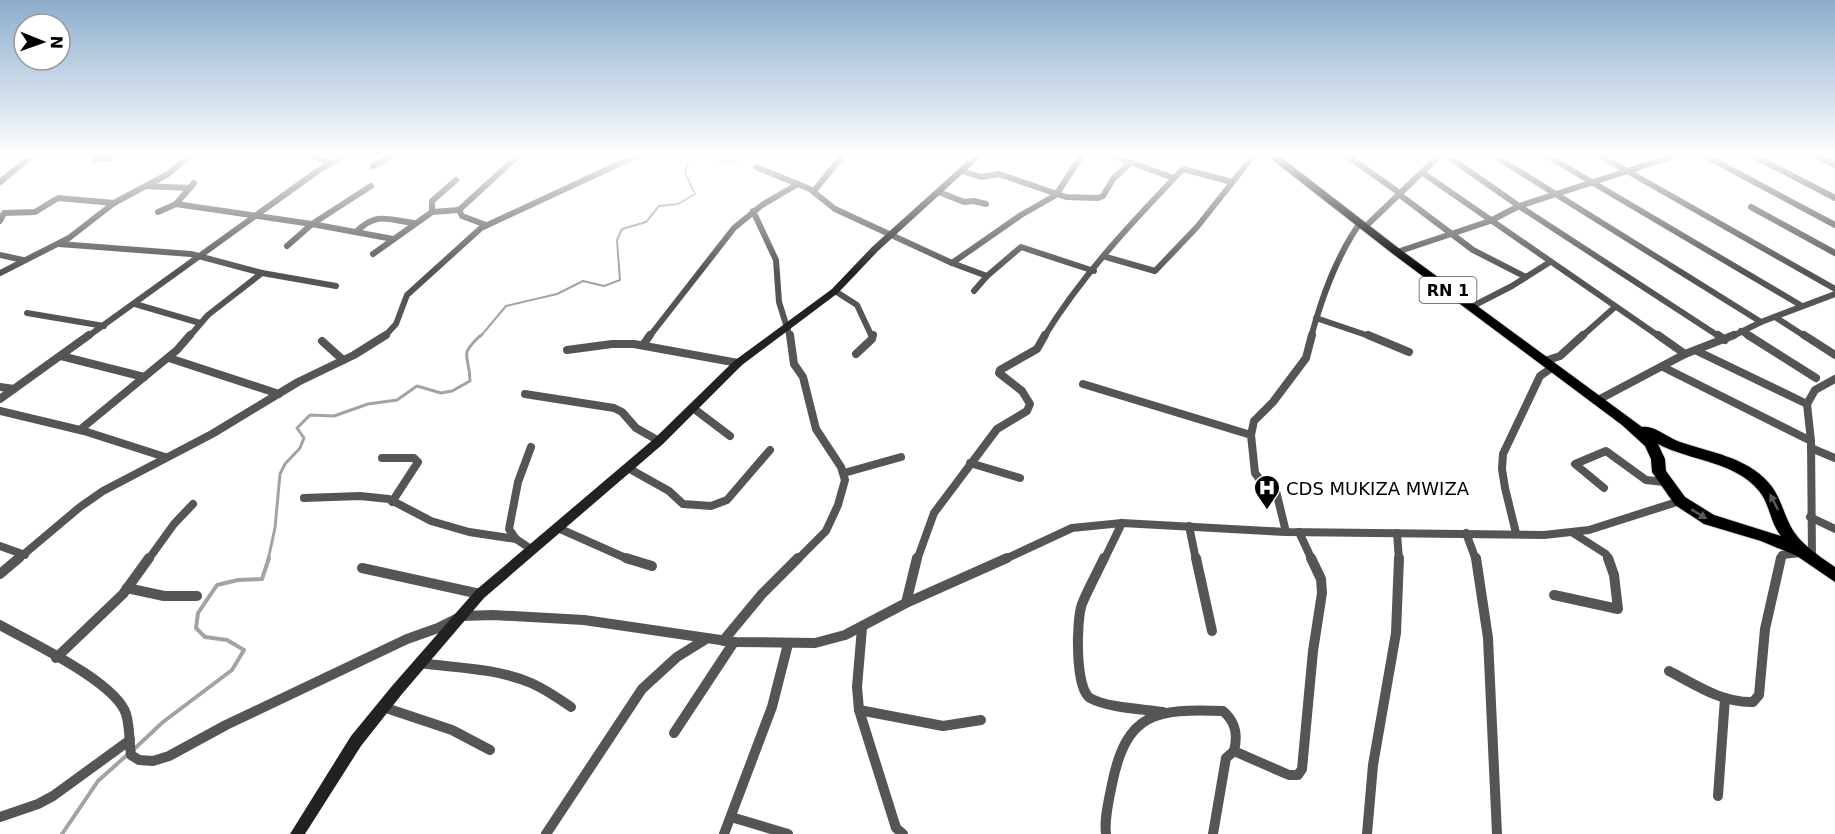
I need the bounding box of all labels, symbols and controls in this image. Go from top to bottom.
north arrow [12,12,72,72]
text: N [47,35,66,49]
road number: RN 1 [1420,277,1476,303]
hospital icon: CDS MUKIZA MWIZA [1252,473,1282,511]
place label: CDS MUKIZA MWIZA [1286,478,1470,499]
one-way arrow [1769,494,1779,511]
one-way arrow [1691,509,1708,519]

